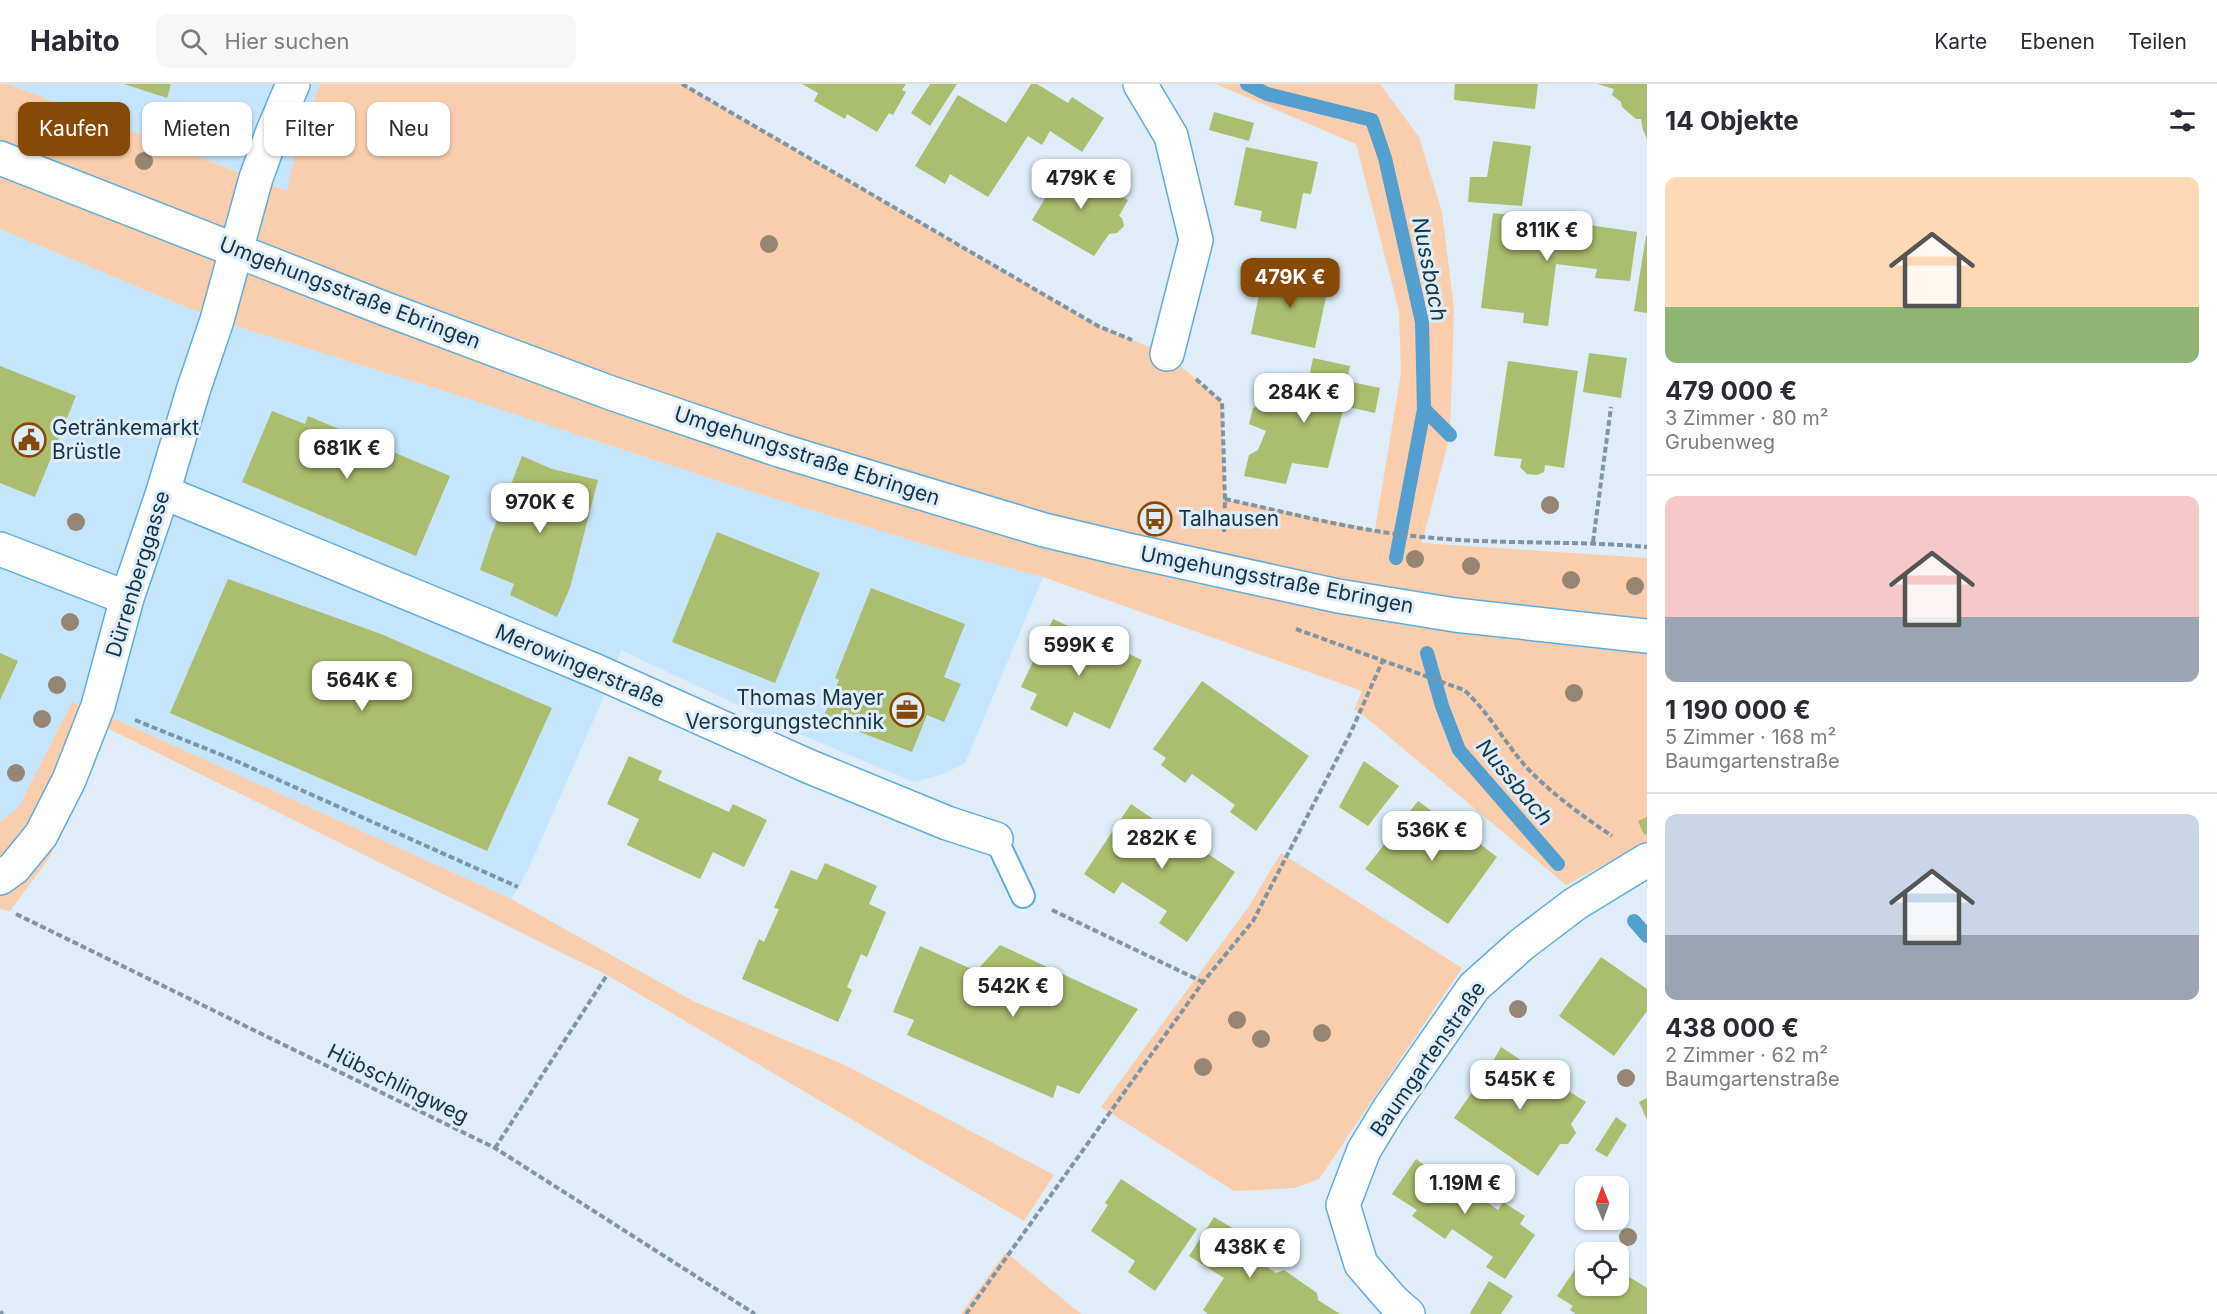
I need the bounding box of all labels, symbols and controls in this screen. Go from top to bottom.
search box [156,14,576,68]
text: Habito [30,24,120,58]
icon: search [177,25,210,58]
text: Hier suchen [225,28,350,54]
text: Karte [1934,29,1987,54]
text: Ebenen [2020,29,2095,54]
text: Teilen [2128,29,2187,54]
chip: Kaufen [18,102,130,156]
chip: Mieten [142,102,252,156]
chip: Filter [264,102,355,156]
chip: Neu [367,102,450,156]
icon: filters [2166,104,2199,137]
text: 14 Objekte [1665,105,1799,136]
pin: 479K € [1032,159,1130,210]
text: 479K € [1046,166,1116,190]
pin: 811K € [1498,211,1596,262]
water label: Nussbach [1407,215,1453,323]
icon: home [1878,216,1986,324]
text: 811K € [1515,218,1579,242]
street label: Umgehungsstraße Ebringen [216,231,484,354]
pin: 479K € [1241,258,1339,309]
text: 479K € [1255,265,1325,289]
pin: 284K € [1255,373,1353,424]
text: 479 000 € [1665,375,1797,406]
text: 284K € [1268,380,1340,404]
street label: Umgehungsstraße Ebringen [671,401,943,510]
text: 3 Zimmer · 80 m² [1665,406,1829,430]
place label: Getränkemarkt Brüstle [52,415,199,464]
public building icon: Getränkemarkt Brüstle [11,422,47,458]
pin: 681K € [298,429,396,480]
text: Grubenweg [1665,430,1775,454]
text: 681K € [313,436,381,460]
pin: 970K € [491,483,589,534]
street label: Dürrenberggasse [100,488,175,660]
text: 970K € [505,490,575,514]
bus stop icon: Talhausen [1137,501,1173,537]
place label: Talhausen [1178,506,1279,531]
icon: home [1878,535,1986,643]
street label: Umgehungsstraße Ebringen [1138,541,1416,618]
street label: Merowingerstraße [492,619,669,713]
pin: 599K € [1030,626,1128,677]
text: 599K € [1043,633,1115,657]
pin: 564K € [313,661,411,712]
text: 564K € [326,668,398,692]
place label: Thomas Mayer Versorgungstechnik [685,685,884,734]
office icon: Thomas Mayer Versorgungstechnik [889,692,925,728]
text: 1 190 000 € [1665,694,1811,725]
text: 5 Zimmer · 168 m² [1665,725,1836,749]
water label: Nussbach [1471,733,1559,831]
text: Baumgartenstraße [1665,749,1840,773]
pin: 536K € [1383,811,1481,862]
text: 536K € [1396,818,1468,842]
pin: 282K € [1113,819,1211,870]
text: 282K € [1126,826,1198,850]
icon: home [1878,853,1986,961]
pin: 542K € [964,967,1062,1018]
text: 542K € [977,974,1049,998]
street label: Baumgartenstraße [1365,976,1490,1141]
text: 438 000 € [1665,1012,1799,1043]
street label: Hübschlingweg [324,1039,473,1128]
text: 2 Zimmer · 62 m² [1665,1043,1828,1067]
pin: 545K € [1471,1060,1569,1111]
text: 545K € [1484,1067,1556,1091]
text: Baumgartenstraße [1665,1067,1840,1091]
pin: 1.19M € [1410,1164,1520,1215]
text: 1.19M € [1429,1171,1501,1195]
north arrow [1575,1176,1629,1230]
map controls [1575,1176,1629,1296]
pin: 438K € [1201,1228,1299,1279]
text: 438K € [1214,1235,1286,1259]
button: locate [1575,1242,1629,1296]

